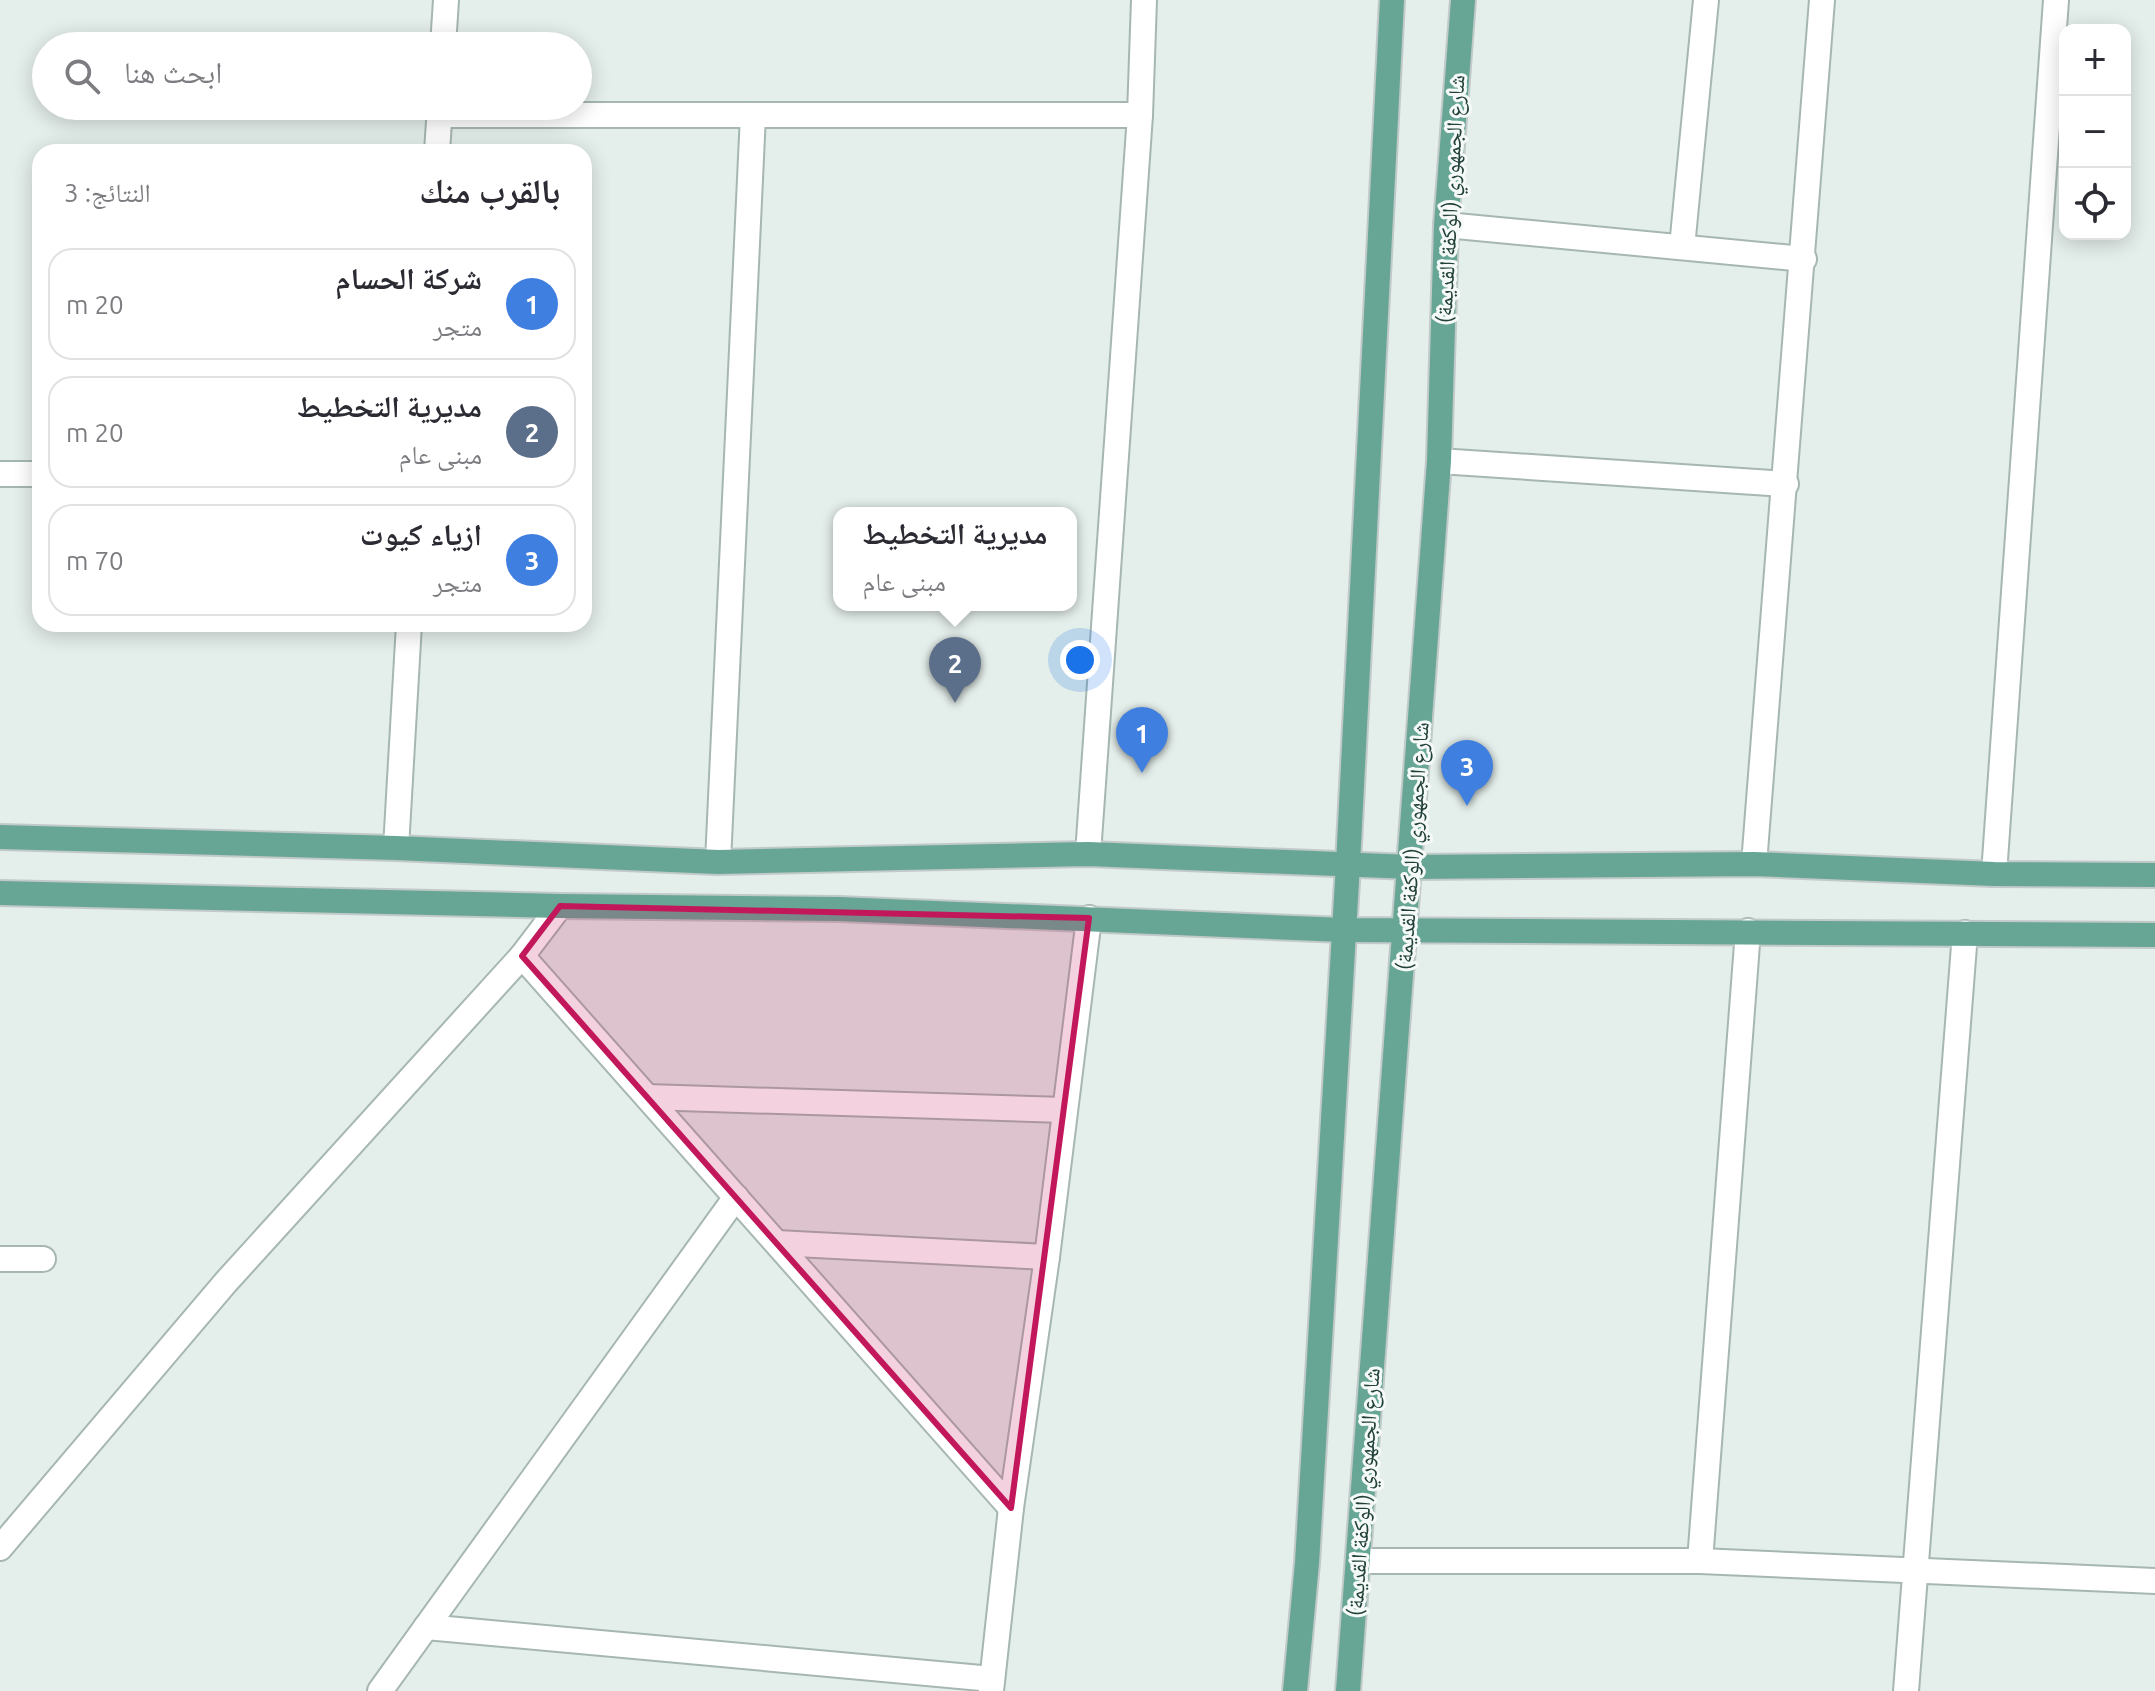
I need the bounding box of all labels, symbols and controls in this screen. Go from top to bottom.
map controls [2059,24,2131,240]
button: + [2059,24,2131,96]
search box [32,32,592,120]
icon: search [60,54,104,98]
text: ابحث هنا [124,55,222,89]
street label: شارع الجمهوري (الوكفة القديمة) [1431,74,1474,324]
button: − [2059,96,2131,168]
button: locate [2059,168,2131,240]
text: بالقرب منك [419,171,560,209]
text: النتائج: 3 [64,178,151,207]
text: شركة الحسام [335,261,482,295]
text: 20 m [66,290,124,319]
text: 1 [525,290,539,319]
text: متجر [433,312,482,341]
text: مديرية التخطيط [297,389,482,423]
text: 20 m [66,418,124,447]
text: 2 [525,418,539,447]
text: مبنى عام [399,440,482,469]
popup [833,507,1077,611]
text: مديرية التخطيط [862,516,1048,550]
text: ازياء كيوت [360,517,482,551]
text: 70 m [66,546,124,575]
text: 3 [525,546,539,575]
text: مبنى عام [862,567,946,596]
text: متجر [433,568,482,597]
pin: 2 [929,637,981,703]
your location [1060,640,1100,680]
pin: 1 [1116,707,1168,773]
street label: شارع الجمهوري (الوكفة القديمة) [1390,721,1438,971]
pin: 3 [1441,740,1493,806]
street label: شارع الجمهوري (الوكفة القديمة) [1341,1367,1389,1617]

